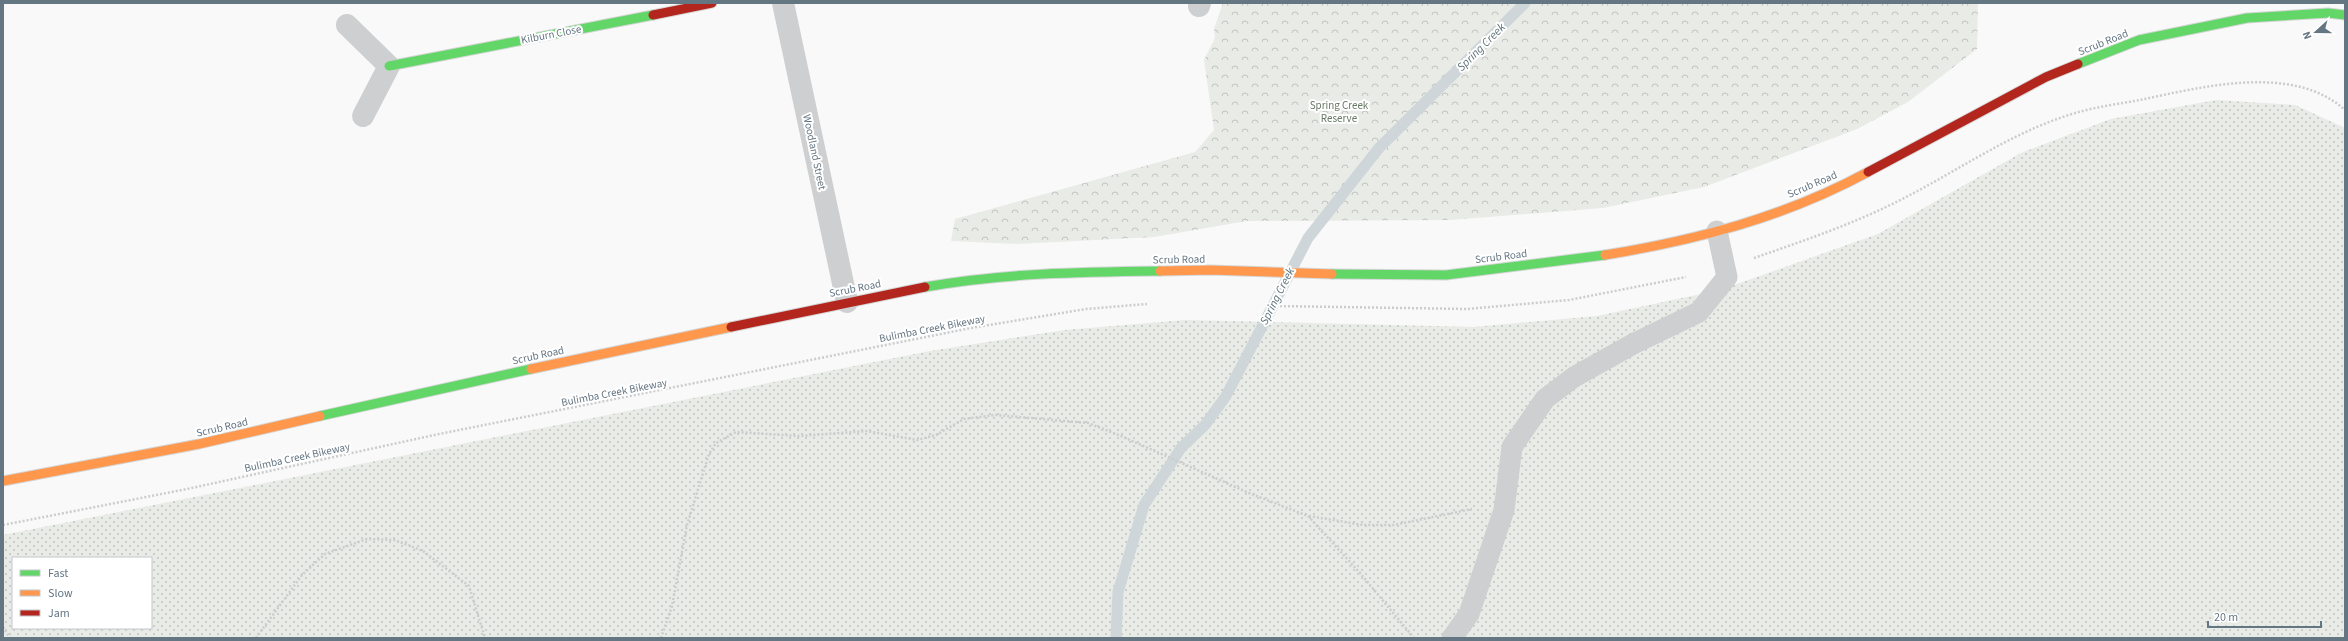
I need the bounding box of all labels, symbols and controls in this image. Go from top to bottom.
north arrow [2296,12,2336,52]
water label: Spring Creek [1453,19,1510,75]
street label: Kilburn Close [520,21,583,48]
street label: Scrub Road [2076,26,2130,59]
text: N [2299,29,2315,42]
park label: Spring Creek Reserve [1310,98,1369,126]
street label: Woodland Street [799,113,830,192]
street label: Scrub Road [1785,167,1839,202]
street label: Scrub Road [1474,246,1528,267]
street label: Scrub Road [1153,252,1205,267]
water label: Spring Creek [1256,264,1299,328]
street label: Scrub Road [828,276,882,301]
street label: Bulimba Creek Bikeway [878,311,986,346]
street label: Scrub Road [511,343,565,368]
street label: Bulimba Creek Bikeway [560,375,668,410]
street label: Scrub Road [195,414,249,441]
street label: Bulimba Creek Bikeway [243,439,351,476]
legend [12,557,152,629]
text: Fast [48,565,68,582]
text: Slow [48,585,73,602]
scale bar [2208,603,2321,629]
text: Jam [48,605,70,622]
text: 20 m [2214,609,2238,626]

